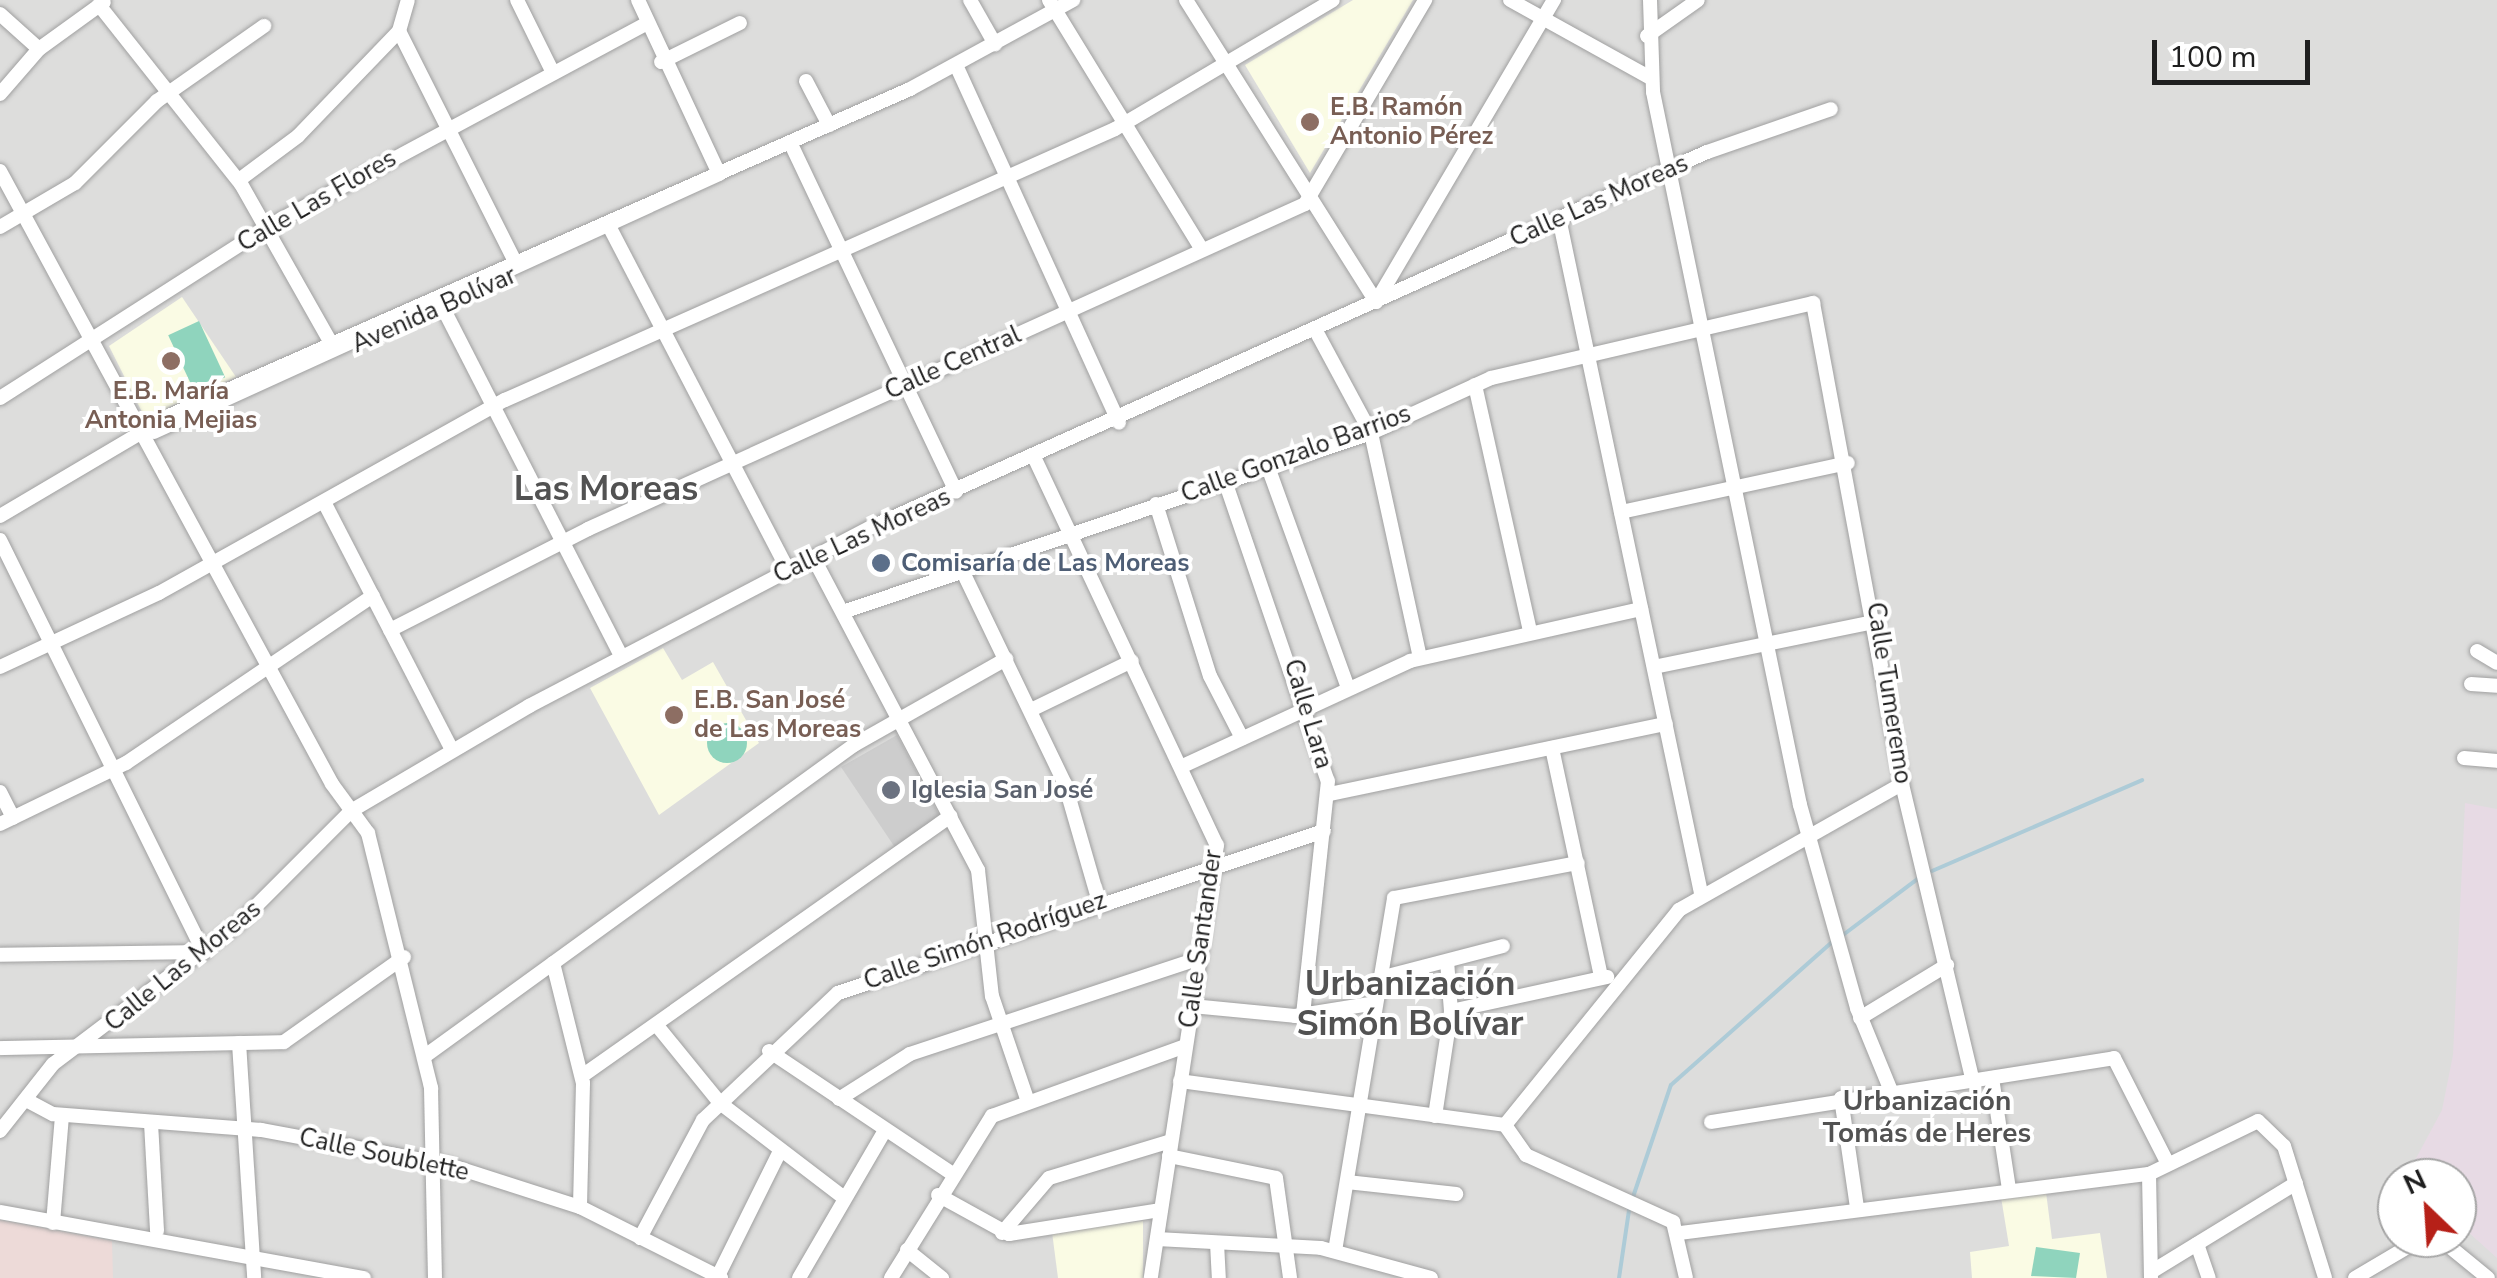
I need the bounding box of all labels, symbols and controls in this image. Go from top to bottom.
scale bar [2157,20,2314,82]
text: 100 m [2169,37,2256,78]
place label: E.B. Ramón Antonio Pérez [1330,93,1493,152]
marker: E.B. Ramón Antonio Pérez [1299,111,1321,133]
street label: Calle Las Flores [232,143,402,259]
street label: Calle Las Moreas [1505,148,1693,254]
street label: Avenida Bolívar [347,260,521,360]
street label: Calle Central [880,320,1026,406]
marker: E.B. María Antonia Mejias [160,350,182,372]
place label: E.B. María Antonia Mejias [85,377,257,436]
street label: Calle Gonzalo Barrios [1177,398,1415,510]
district label: Las Moreas [514,468,698,510]
street label: Calle Las Moreas [769,482,955,590]
place label: Comisaría de Las Moreas [901,548,1189,578]
marker: Comisaría de Las Moreas [870,552,892,574]
street label: Calle Tumeremo [1860,600,1918,786]
street label: Calle Lara [1277,656,1339,772]
place label: E.B. San José de Las Moreas [694,686,861,745]
marker: E.B. San José de Las Moreas [663,704,685,726]
place label: Iglesia San José [911,775,1093,805]
marker: Iglesia San José [880,779,902,801]
street label: Calle Santander [1174,848,1228,1030]
street label: Calle Simón Rodríguez [860,885,1110,997]
street label: Calle Las Moreas [99,894,267,1038]
district label: Urbanización Simón Bolívar [1296,963,1524,1045]
district label: Urbanización Tomás de Heres [1823,1084,2031,1150]
street label: Calle Soublette [296,1122,472,1188]
north arrow [2377,1158,2477,1258]
text: N [2398,1161,2433,1204]

